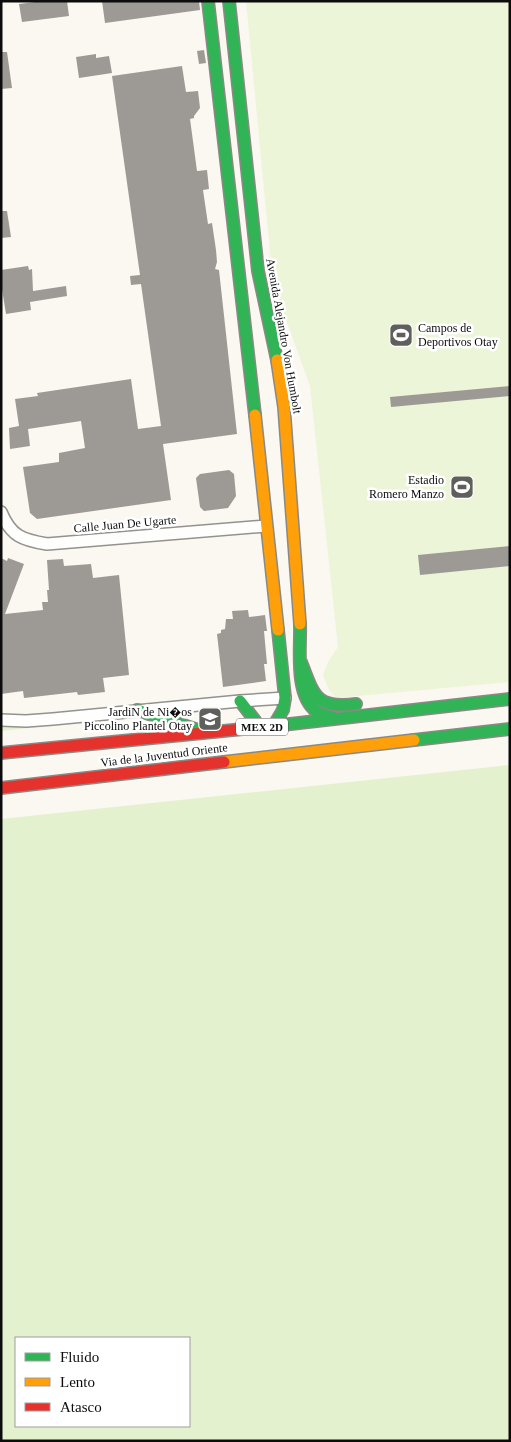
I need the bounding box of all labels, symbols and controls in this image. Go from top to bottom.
street label: Avenida Alejandro Von Humbolt [263,257,305,415]
place label: Campos de Deportivos Otay [418,321,498,349]
sports icon: Campos de Deportivos Otay [388,322,414,348]
place label: Estadio Romero Manzo [369,473,444,501]
sports icon: Estadio Romero Manzo [449,474,475,500]
street label: Calle Juan De Ugarte [73,513,177,535]
place label: JardiN de Ni�os Piccolino Plantel Otay [84,705,192,733]
school or university icon: JardiN de Ni�os Piccolino Plantel Otay [197,706,223,732]
road number: MEX 2D [236,719,288,736]
street label: Via de la Juventud Oriente [100,740,228,770]
legend [15,1337,190,1427]
text: Fluido [60,1349,99,1365]
text: Lento [60,1374,95,1390]
text: Atasco [60,1399,102,1415]

